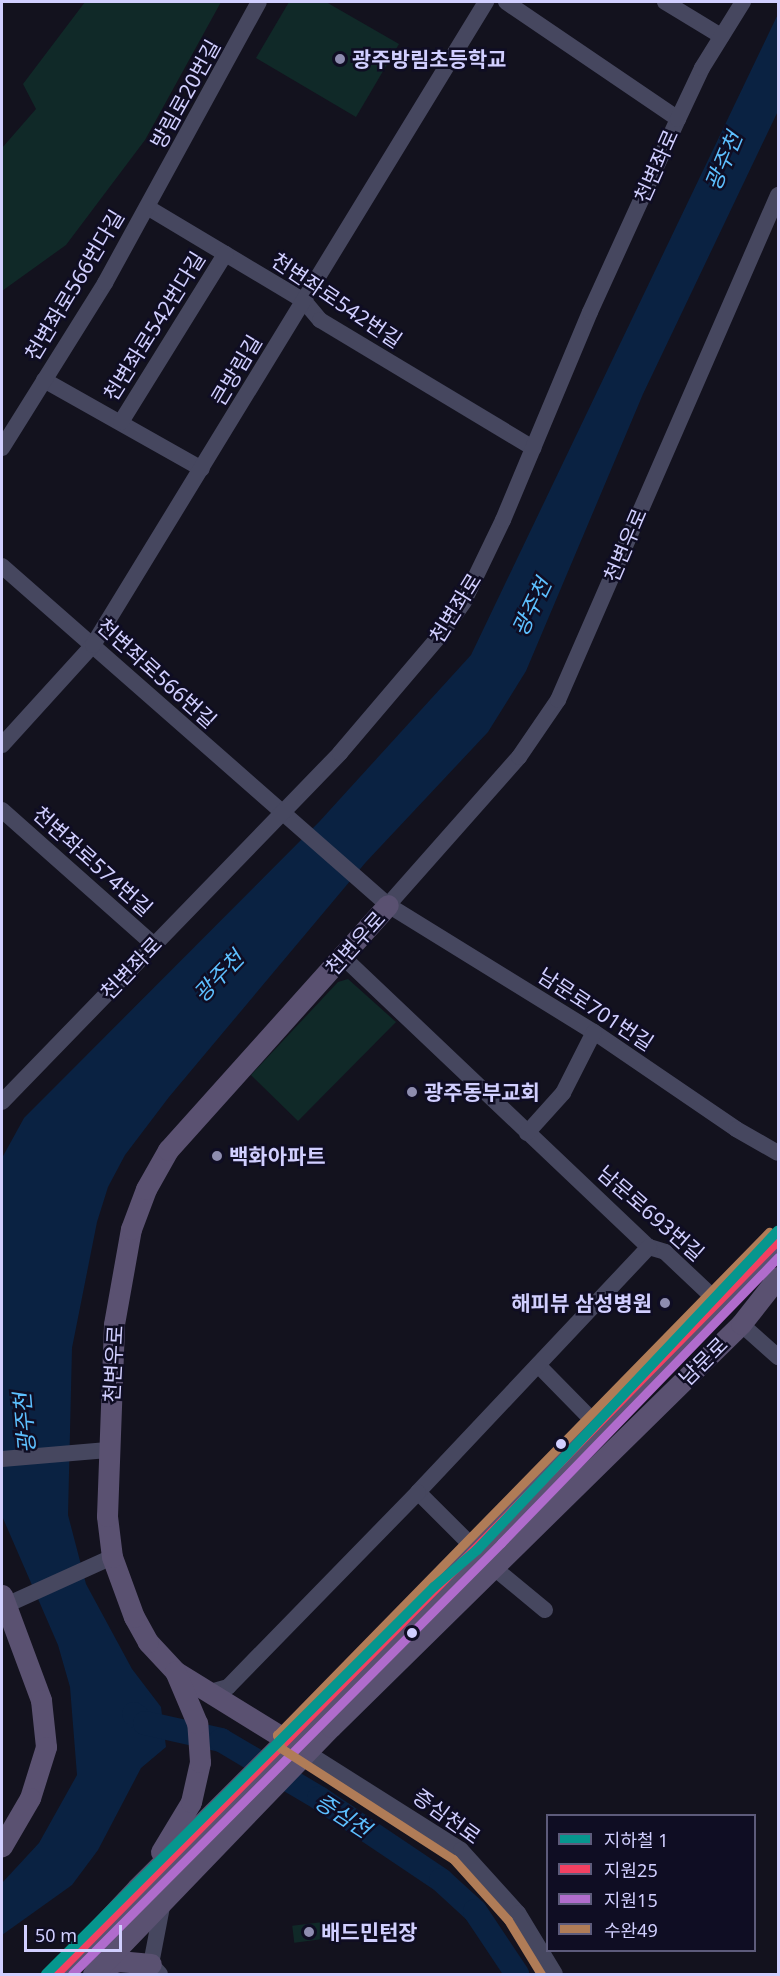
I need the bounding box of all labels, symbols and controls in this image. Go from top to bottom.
street label: 방림로20번길 [145,35,225,153]
place label: 광주방림초등학교 [352,46,507,72]
marker: 광주방림초등학교 [333,52,347,66]
street label: 천변좌로 [629,126,683,206]
water label: 광주천 [699,128,747,194]
street label: 천변좌로566번다길 [19,205,129,365]
street label: 천변좌로542번다길 [98,247,210,405]
street label: 천변좌로542번길 [267,247,407,353]
street label: 큰방림길 [205,330,267,410]
street label: 천변우로 [598,505,652,585]
street label: 천변좌로 [424,569,486,647]
water label: 광주천 [506,574,556,640]
street label: 천변좌로566번길 [92,613,222,733]
street label: 천변좌로574번길 [28,801,158,921]
street label: 천변우로 [320,906,390,980]
street label: 천변좌로 [95,931,167,1005]
water label: 광주천 [187,945,249,1007]
street label: 남문로701번길 [534,962,658,1056]
place label: 광주동부교회 [424,1079,540,1105]
marker: 광주동부교회 [405,1085,419,1099]
place label: 백화아파트 [229,1143,326,1169]
marker: 백화아파트 [210,1149,224,1163]
street label: 남문로693번길 [593,1160,709,1266]
place label: 해피뷰 삼성병원 [511,1290,652,1316]
marker: 해피뷰 삼성병원 [656,1294,674,1312]
street label: 천변우로 [98,1325,128,1403]
street label: 남문로 [674,1332,732,1390]
water label: 광주천 [8,1392,40,1454]
unlabelled marker [555,1438,567,1450]
unlabelled marker [406,1627,418,1639]
street label: 증심천로 [408,1783,486,1849]
water label: 증심천 [310,1787,376,1843]
legend [546,1814,756,1952]
text: 지하철 1 [604,1828,669,1852]
text: 지원25 [604,1858,658,1882]
text: 지원15 [604,1888,658,1912]
scale bar [27,1913,124,1951]
text: 수완49 [604,1918,658,1942]
place label: 배드민턴장 [321,1919,418,1945]
text: 50 m [35,1923,77,1947]
marker: 배드민턴장 [302,1925,316,1939]

